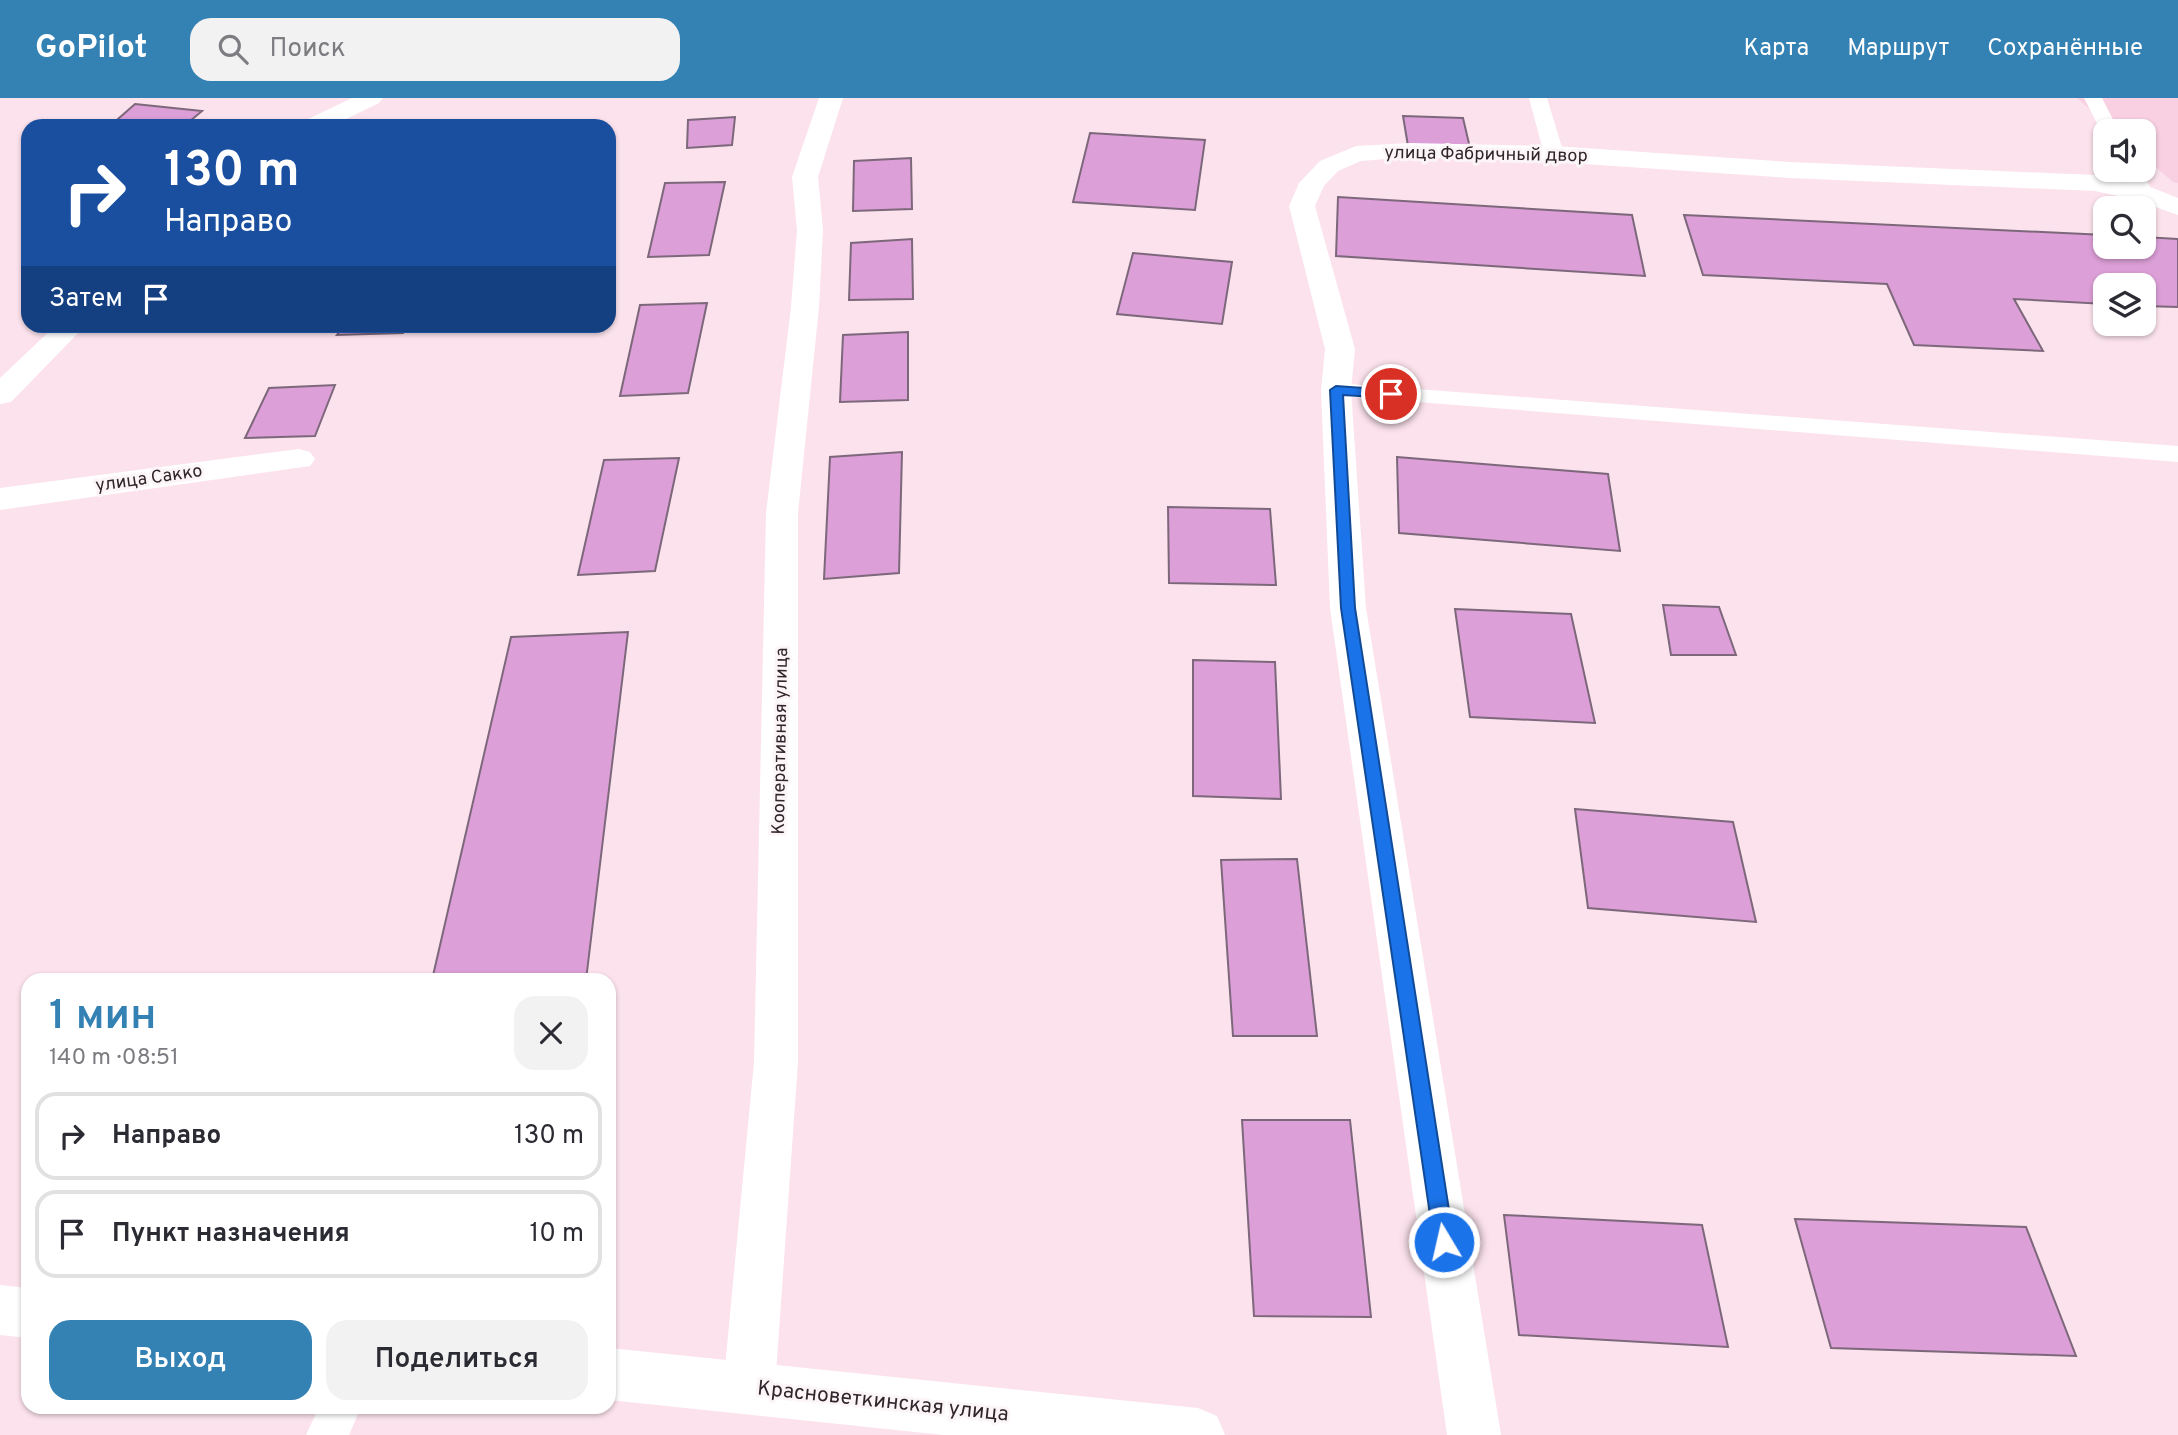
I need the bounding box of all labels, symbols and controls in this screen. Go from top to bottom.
search box [190,18,680,81]
text: GoPilot [35,28,148,70]
icon: search [214,30,252,68]
text: Поиск [270,33,346,66]
text: Карта [1743,34,1809,64]
text: Маршрут [1847,34,1949,64]
text: Сохранённые [1987,34,2143,64]
map controls [2093,119,2156,336]
button: sound [2093,119,2156,182]
text: 130 m [164,142,300,204]
street label: улица Фабричный двор [1384,142,1588,168]
icon: right [49,147,140,238]
button: search [2093,196,2156,259]
text: Направо [164,203,292,243]
button: layers [2093,273,2156,336]
icon: arrive [137,280,175,318]
text: Затем [49,283,123,316]
pin [1361,364,1421,424]
icon: arrive [1372,375,1410,413]
street label: улица Сакко [94,460,204,498]
street label: Кооперативная улица [768,647,794,835]
text: 1 мин [49,991,156,1044]
button: close [514,996,588,1070]
text: 140 m · 08:51 [49,1044,179,1073]
icon: right [53,1117,91,1155]
text: Направо [112,1120,221,1153]
text: 130 m [514,1120,584,1153]
position arrow [1407,1205,1481,1279]
icon: arrive [53,1215,91,1253]
text: Пункт назначения [112,1218,350,1251]
text: 10 m [529,1218,584,1251]
button: Выход [49,1320,312,1400]
button: Поделиться [326,1320,588,1400]
street label: Красноветкинская улица [756,1375,1010,1429]

